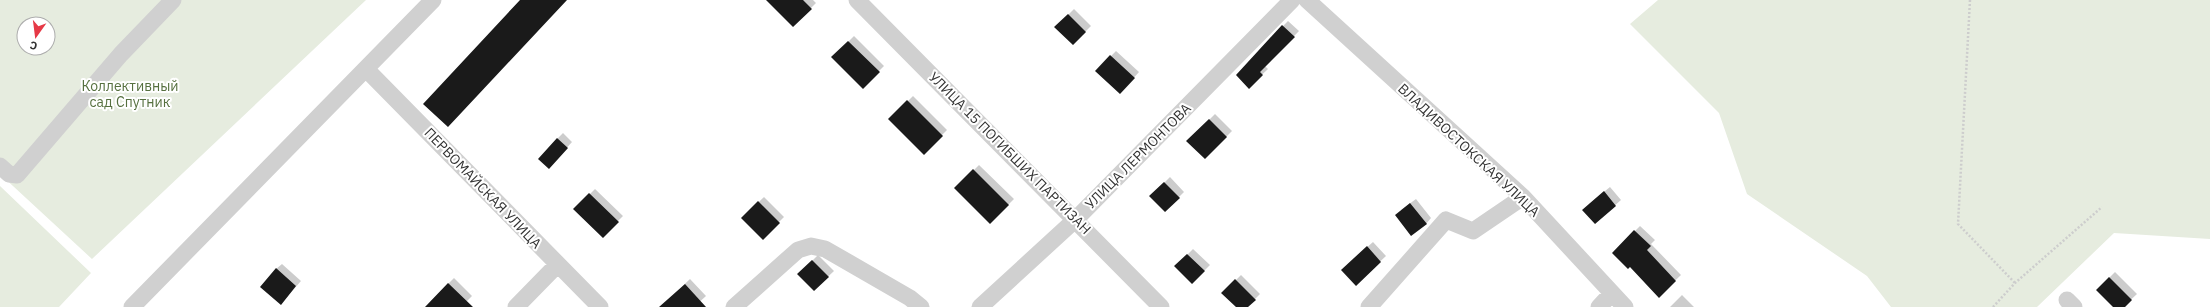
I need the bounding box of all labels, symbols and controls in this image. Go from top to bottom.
north arrow [16,16,56,56]
text: С [28,38,39,53]
street label: УЛИЦА 15 ПОГИБШИХ ПАРТИЗАН [925,68,1095,238]
park label: Коллективный сад Спутник [81,77,179,111]
street label: ВЛАДИВОСТОКСКАЯ УЛИЦА [1394,79,1544,221]
street label: УЛИЦА ЛЕРМОНТОВА [1081,99,1195,213]
street label: ПЕРВОМАЙСКАЯ УЛИЦА [421,123,546,252]

